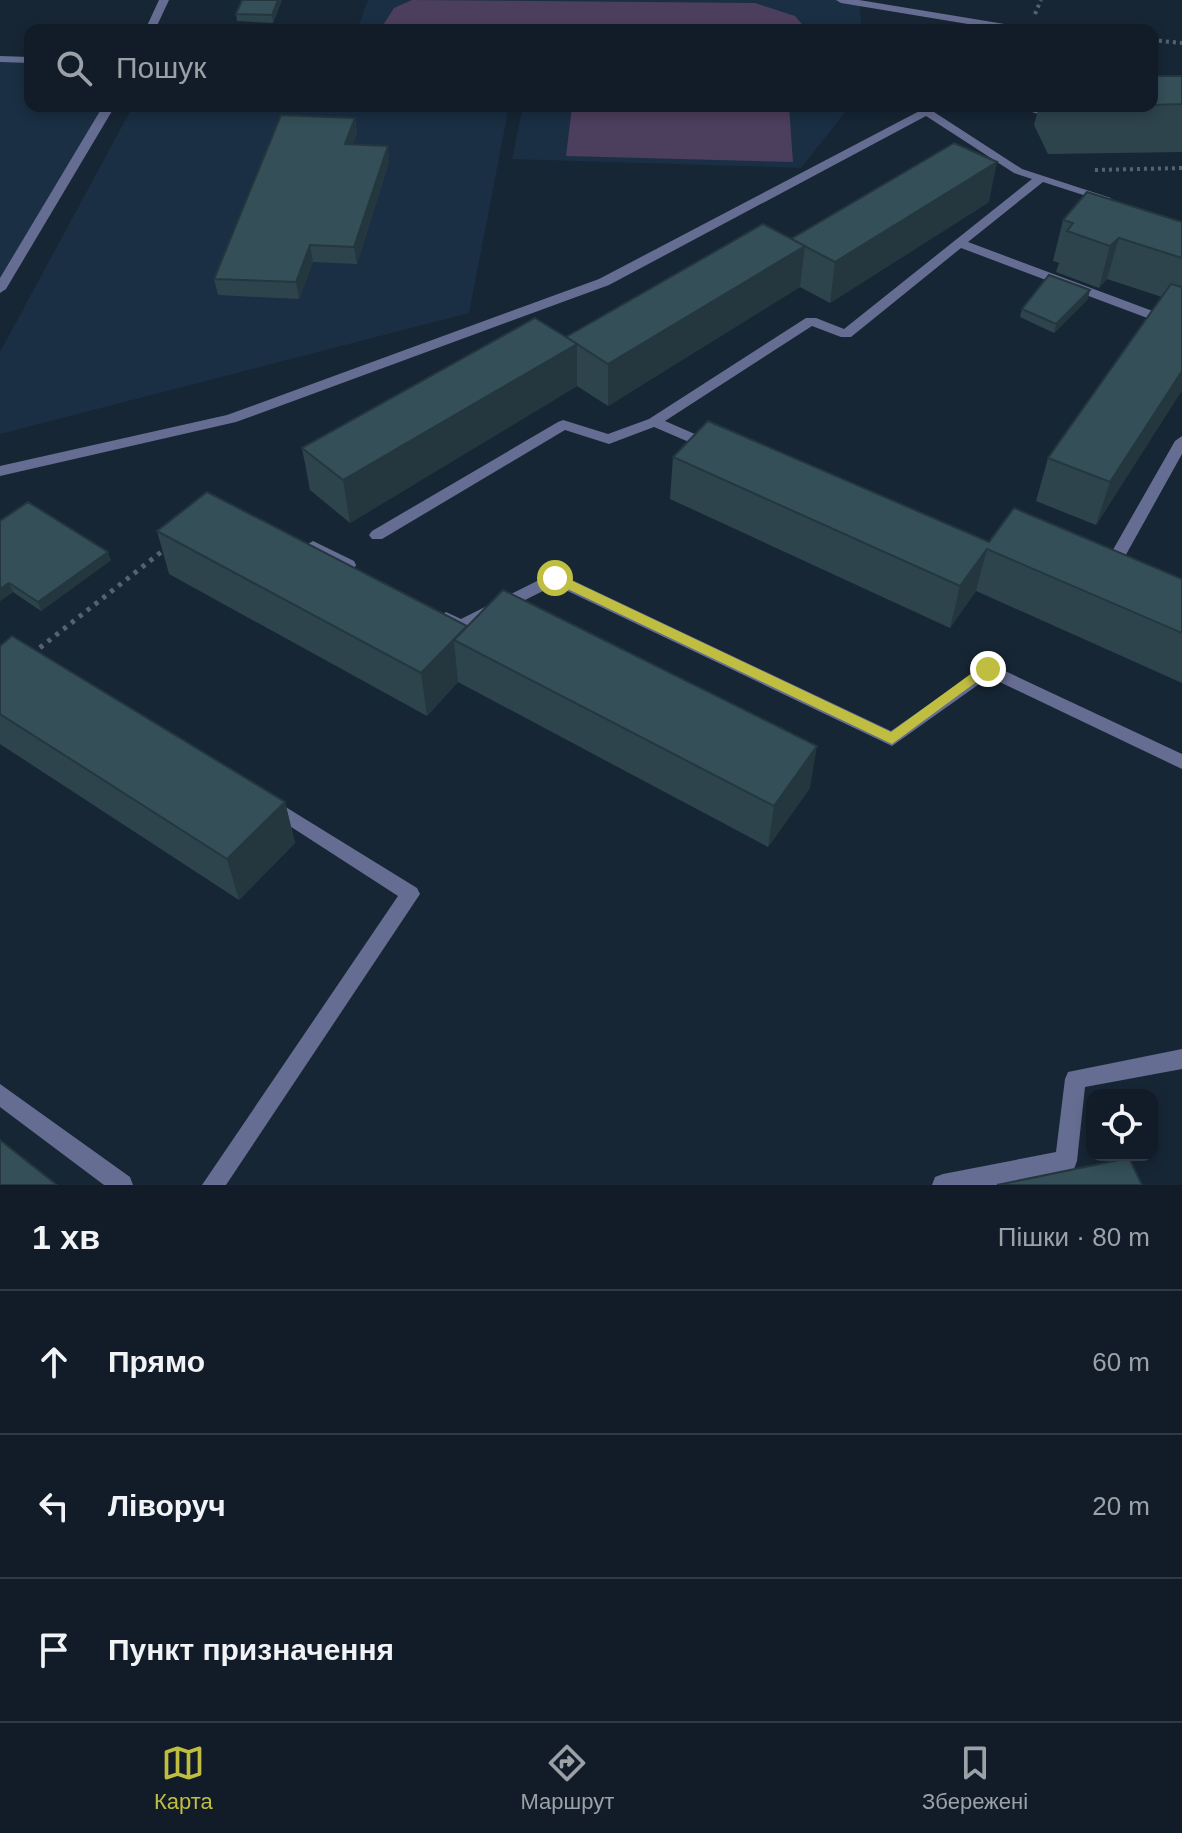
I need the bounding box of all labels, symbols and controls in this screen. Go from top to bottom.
search box [24,24,1158,112]
icon: search [52,46,96,90]
text: Пошук [116,51,206,84]
route start [537,560,573,596]
route end [970,651,1006,687]
map controls [1086,1089,1158,1161]
button: locate [1086,1089,1158,1161]
text: 1 хв [32,1218,100,1256]
text: Пішки · 80 m [998,1222,1150,1252]
icon: ahead [32,1340,76,1384]
text: Прямо [108,1345,205,1378]
text: 60 m [1092,1347,1150,1377]
icon: left [32,1484,76,1528]
text: Ліворуч [108,1489,226,1522]
text: 20 m [1092,1491,1150,1521]
icon: arrive [32,1628,76,1672]
text: Пункт призначення [108,1633,394,1666]
tab: Карта [154,1741,213,1815]
tab: Маршрут [521,1741,614,1815]
tab: Збережені [922,1741,1028,1815]

